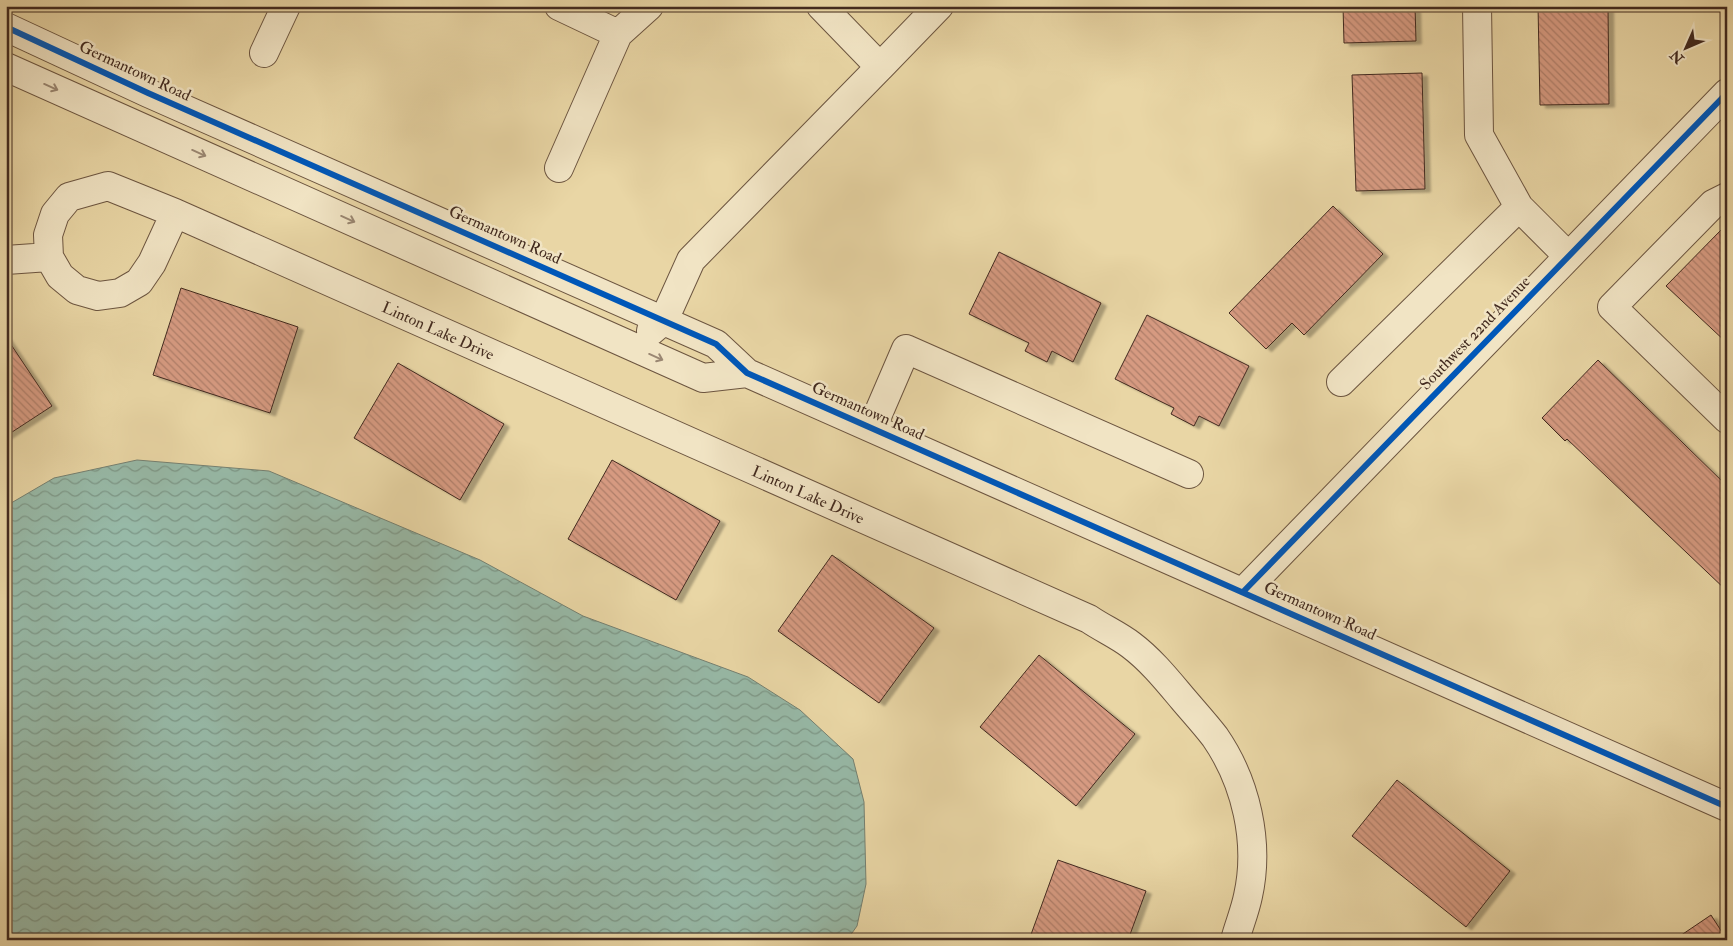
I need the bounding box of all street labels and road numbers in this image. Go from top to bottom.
street label: Germantown Road [76,36,194,106]
street label: Germantown Road [446,201,564,269]
street label: Southwest 22nd Avenue [1415,272,1535,394]
street label: Linton Lake Drive [379,297,498,365]
street label: Germantown Road [809,377,927,445]
street label: Linton Lake Drive [749,461,868,529]
street label: Germantown Road [1261,577,1379,645]

